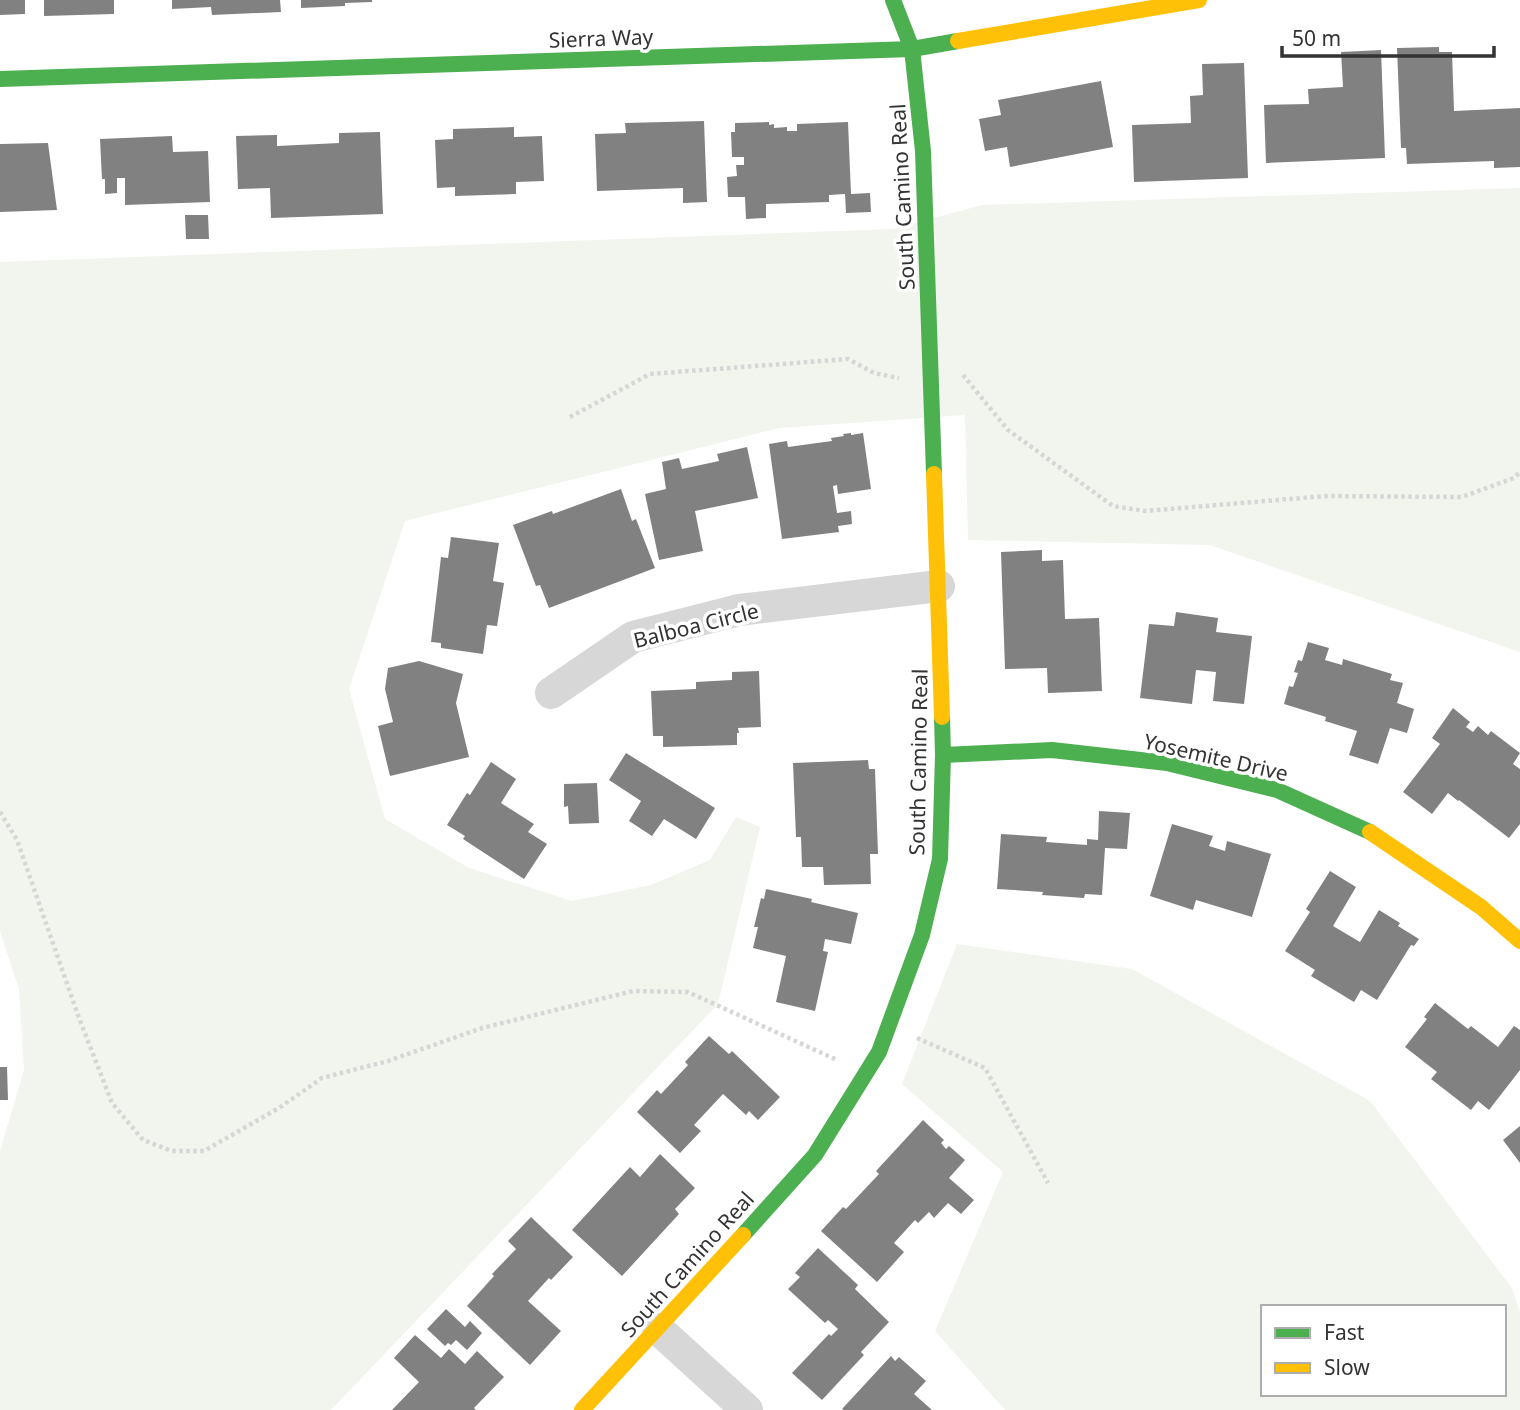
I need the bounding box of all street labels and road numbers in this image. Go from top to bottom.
street label: Sierra Way [548,22,654,54]
street label: South Camino Real [883,103,921,291]
street label: Balboa Circle [631,596,761,654]
street label: South Camino Real [902,668,934,856]
street label: Yosemite Drive [1141,727,1291,787]
street label: South Camino Real [614,1185,760,1343]

